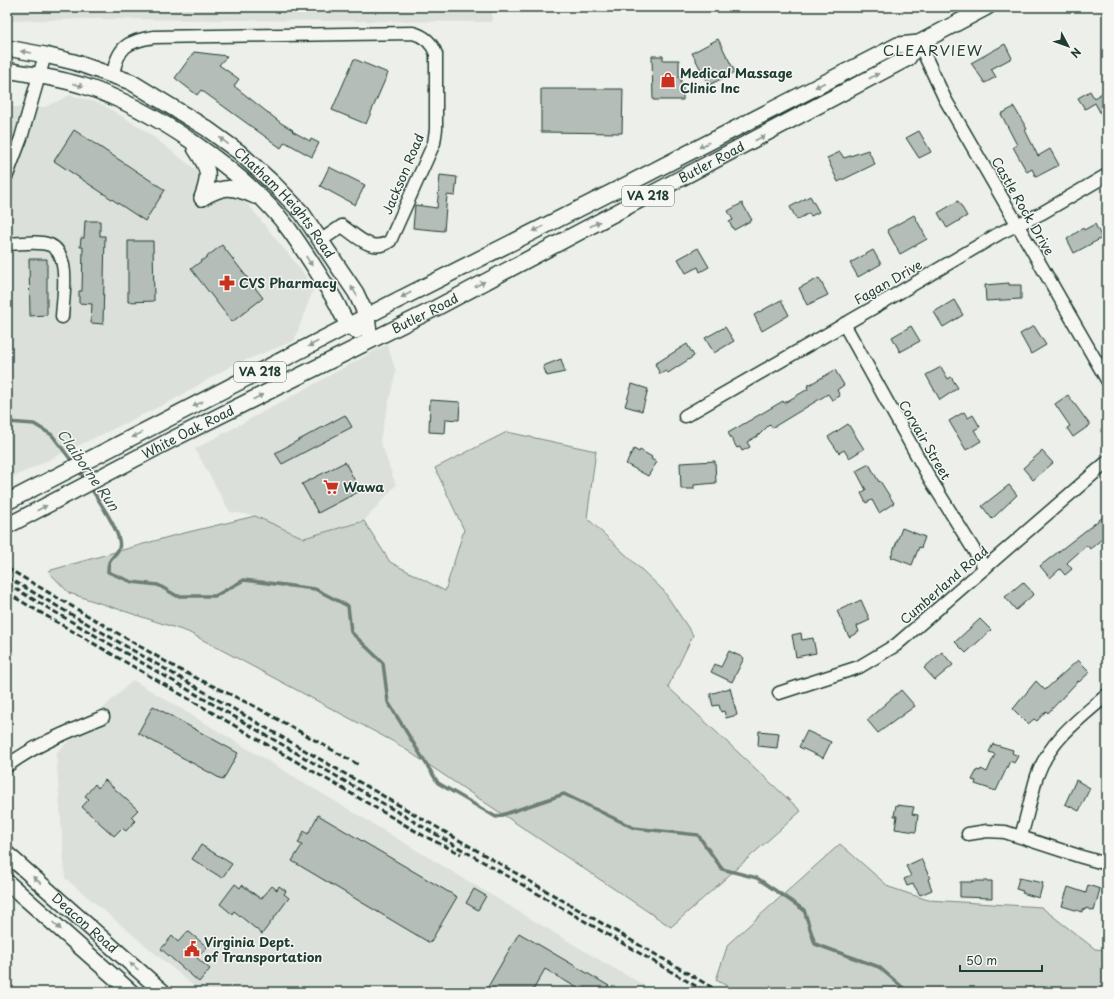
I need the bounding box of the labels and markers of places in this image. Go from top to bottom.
place label: Medical Massage Clinic Inc [680,63,793,97]
shop icon: Medical Massage Clinic Inc [659,71,677,89]
place label: CVS Pharmacy [239,273,337,292]
pharmacy icon: CVS Pharmacy [218,274,236,292]
place label: Wawa [343,477,384,496]
supermarket icon: Wawa [322,478,340,496]
place label: Virginia Dept. of Transportation [204,932,322,966]
public building icon: Virginia Dept. of Transportation [183,940,201,958]

